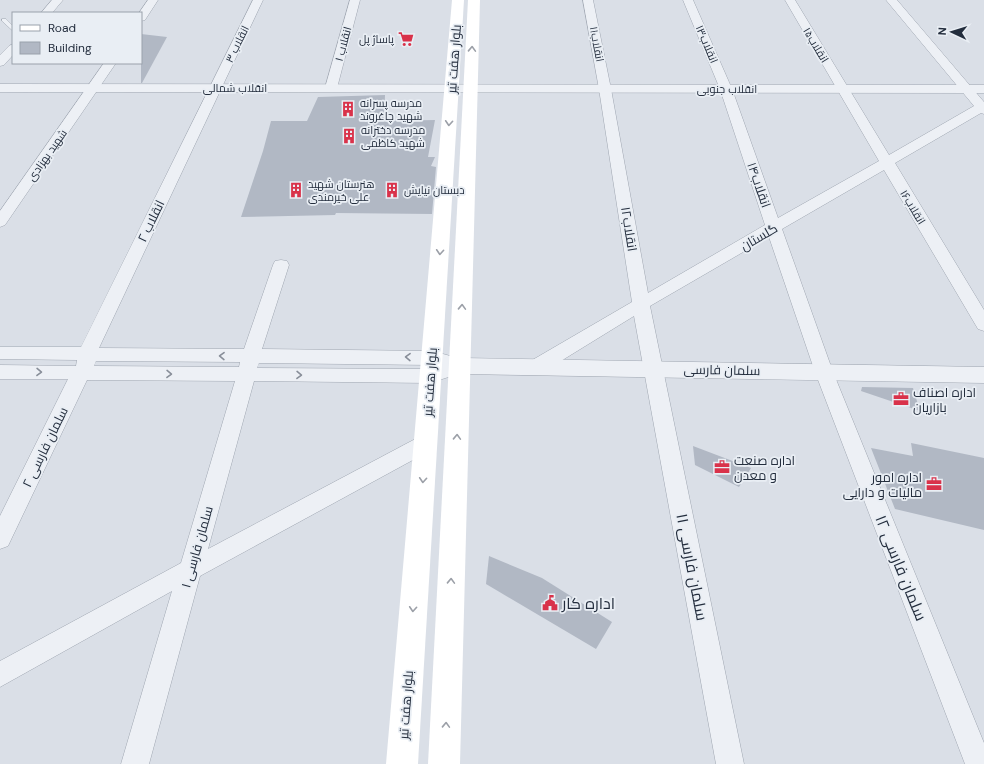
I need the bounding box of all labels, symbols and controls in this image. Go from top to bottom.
legend [12,12,142,64]
north arrow [932,12,972,52]
text: Road [48,20,76,36]
street label: انقلاب ۳ [222,23,252,65]
street label: انقلاب۱۳ [693,23,721,65]
street label: بلوار هفت تیر [443,24,465,95]
street label: انقلاب ۱ [332,25,354,63]
street label: انقلاب۱۱ [587,25,607,63]
street label: انقلاب۱۵ [800,25,832,65]
text: N [935,27,949,36]
supermarket icon: پاساژ پل [397,30,415,48]
place label: پاساژ پل [359,32,394,46]
text: Building [48,40,92,56]
one-way arrow [468,46,477,52]
street label: انقلاب شمالی [203,81,267,95]
street label: انقلاب جنوبی [697,82,757,96]
place label: مدرسه پسرانه شهید چاغروند [360,96,422,123]
building icon: مدرسه پسرانه شهید چاغروند [339,100,357,118]
one-way arrow [445,120,454,126]
place label: مدرسه دخترانه شهید کاظمی [361,123,425,150]
street label: شهید بهزادی [24,126,70,184]
building icon: مدرسه دخترانه شهید کاظمی [340,127,358,145]
street label: انقلاب۱۴ [743,160,775,210]
place label: هنرستان شهید علی خیرمندی [308,177,375,204]
building icon: هنرستان شهید علی خیرمندی [287,181,305,199]
building icon: دبستان نیایش [383,181,401,199]
place label: دبستان نیایش [404,183,465,197]
street label: انقلاب۱۶ [897,187,929,227]
street label: انقلاب ۲ [134,197,168,245]
street label: انقلاب۱۲ [617,205,641,253]
street label: گلستان [737,220,781,254]
one-way arrow [435,249,444,255]
one-way arrow [458,304,466,310]
street label: بلوار هفت تیر [419,347,441,418]
one-way arrow [219,351,225,360]
one-way arrow [405,353,411,361]
street label: سلمان فارسی [683,361,761,379]
one-way arrow [36,368,42,376]
one-way arrow [166,370,172,378]
one-way arrow [296,371,302,379]
place label: اداره اصناف بازاریان [913,384,976,416]
office icon: اداره اصناف بازاریان [892,390,910,408]
street label: سلمان فارسی ۲ [18,404,72,490]
one-way arrow [453,434,461,440]
place label: اداره صنعت و معدن [734,452,795,484]
office icon: اداره صنعت و معدن [713,458,731,476]
place label: اداره امور مالیات و دارایی [843,469,922,501]
office icon: اداره امور مالیات و دارایی [925,475,943,493]
one-way arrow [418,477,427,483]
street label: سلمان فارسی ۱ [177,504,217,590]
street label: سلمان فارسی ۱۱ [671,512,713,622]
street label: سلمان فارسی ۱۲ [870,512,932,624]
one-way arrow [447,578,456,584]
place label: اداره کار [561,593,615,614]
public building icon: اداره کار [541,594,559,612]
one-way arrow [409,606,418,612]
street label: بلوار هفت تیر [395,670,417,741]
one-way arrow [441,722,450,728]

